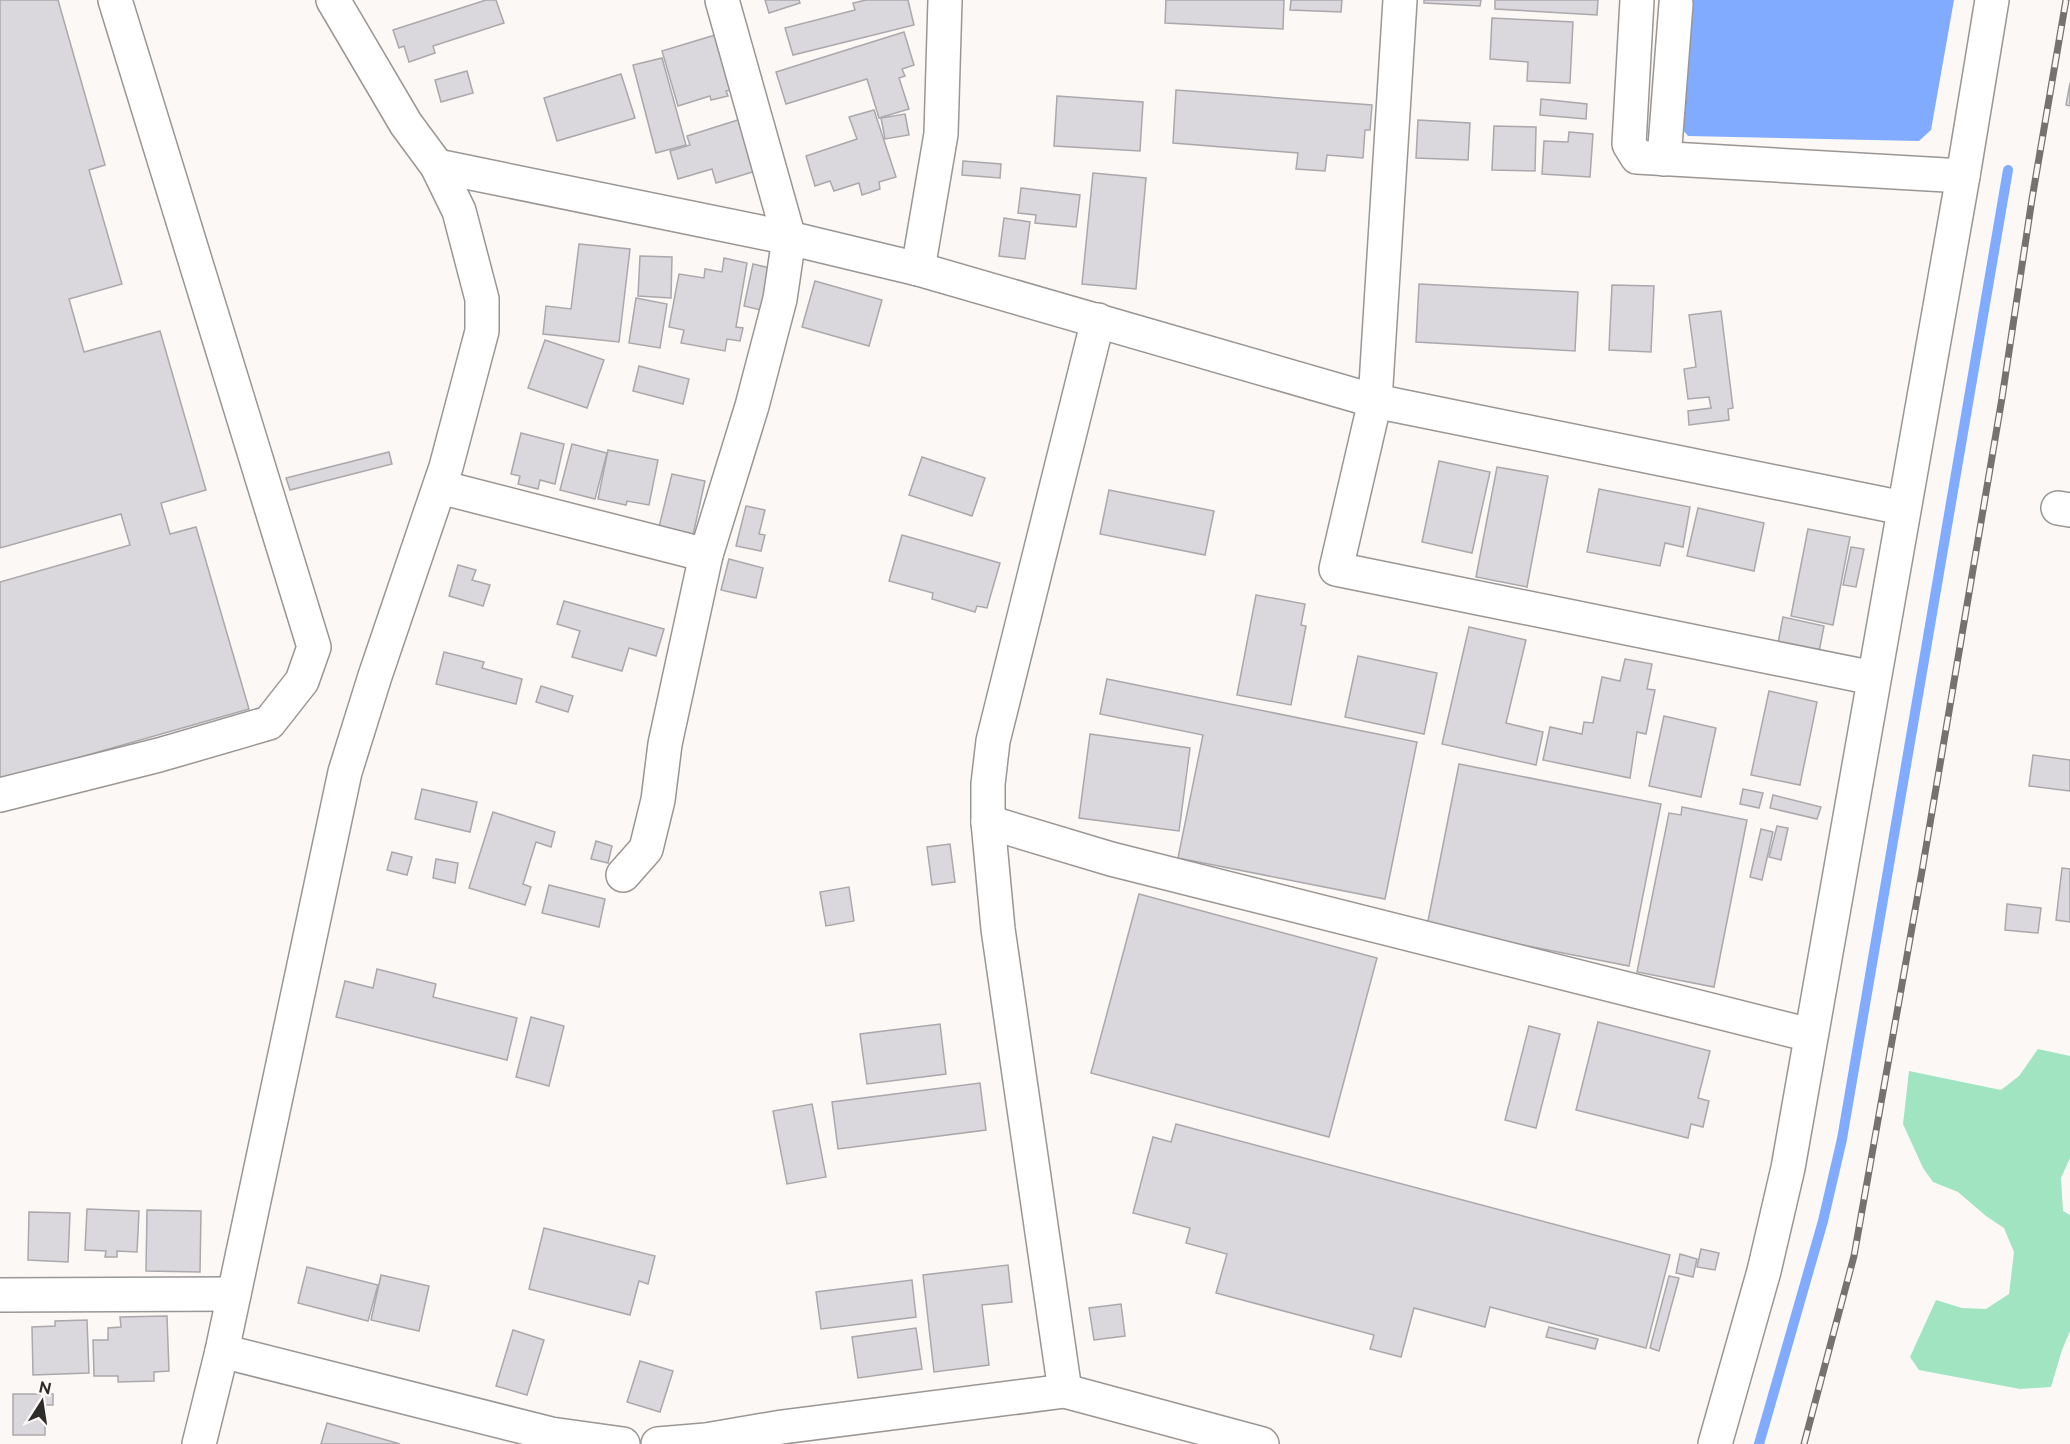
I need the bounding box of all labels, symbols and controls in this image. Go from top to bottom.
north arrow [12,1372,72,1432]
text: N [37,1377,53,1398]

